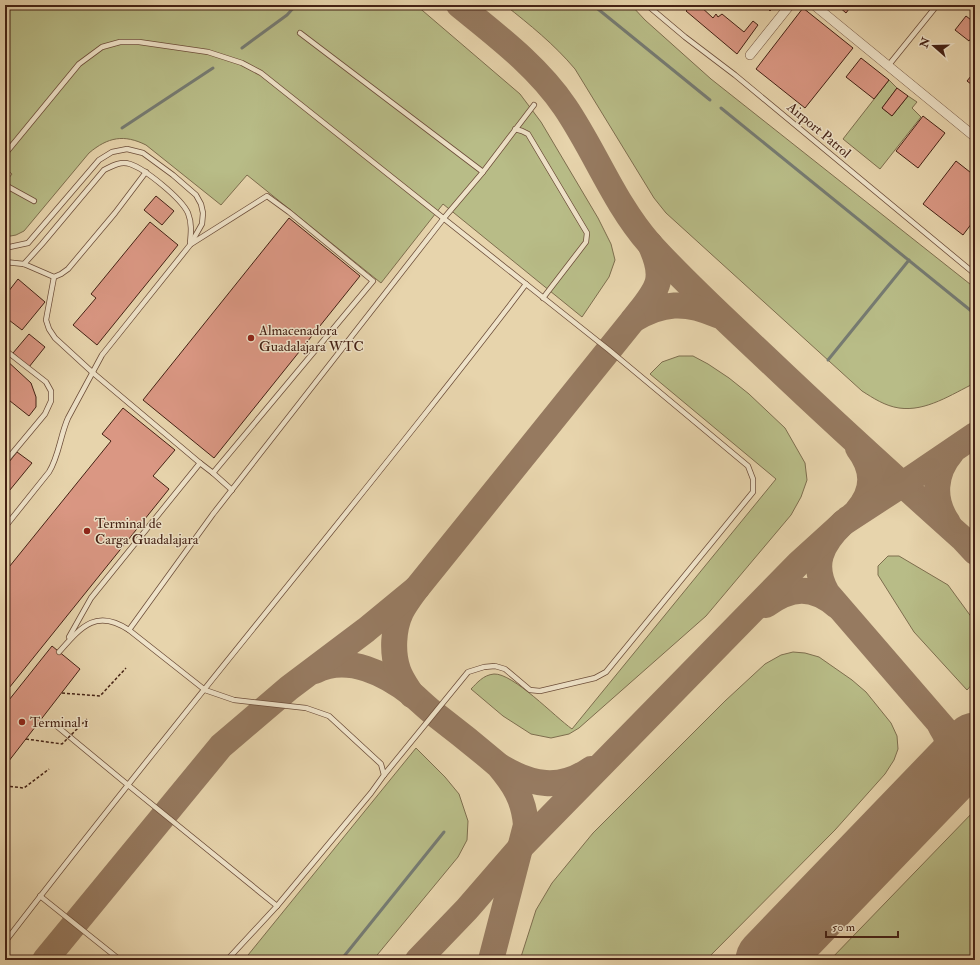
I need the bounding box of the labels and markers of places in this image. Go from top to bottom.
place label: Almacenadora Guadalajara WTC [258,322,364,355]
marker: Almacenadora Guadalajara WTC [246,333,256,343]
place label: Terminal de Carga Guadalajara [95,515,199,548]
marker: Terminal de Carga Guadalajara [82,526,92,536]
place label: Terminal 1 [30,714,89,731]
marker: Terminal 1 [17,717,27,727]

